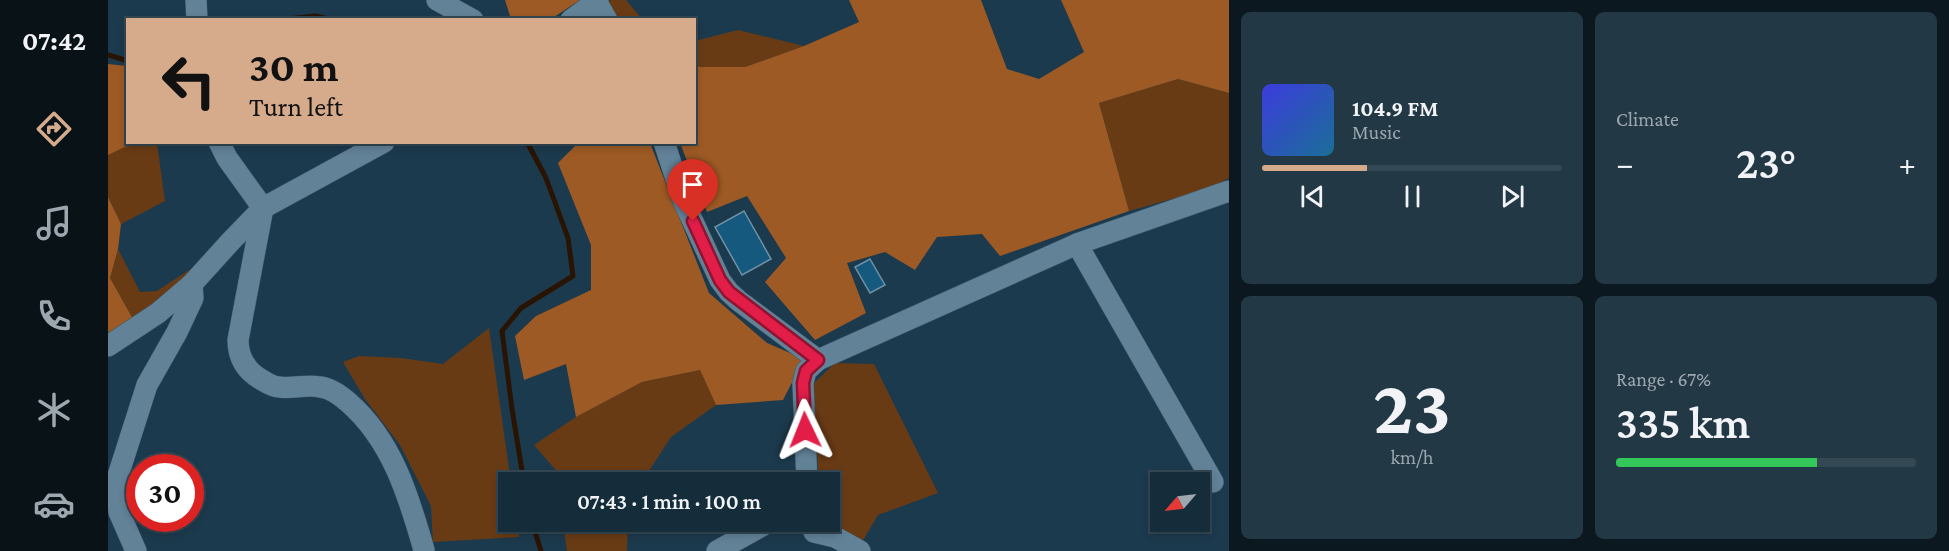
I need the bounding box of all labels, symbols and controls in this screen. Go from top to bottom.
text: 07:42 [22,26,86,56]
icon: left [150,42,228,120]
text: 30 m [249,43,339,90]
text: Turn left [249,92,343,122]
text: 104.9 FM [1352,96,1438,121]
icon: directions [33,108,75,150]
text: Climate [1616,108,1679,130]
text: Music [1352,121,1401,143]
text: 23° [1736,138,1796,188]
text: − [1616,145,1633,182]
text: + [1899,145,1916,182]
pin [667,159,718,221]
icon: arrive [676,168,709,201]
icon: previous [1296,180,1329,213]
icon: pause [1396,180,1429,213]
icon: next [1496,180,1529,213]
icon: music [33,202,75,244]
icon: phone [33,295,75,337]
text: 23 [1373,363,1451,450]
text: Range · 67% [1616,368,1711,390]
icon: climate [33,389,75,431]
position arrow [773,398,837,462]
text: 335 km [1616,398,1750,448]
text: km/h [1390,446,1434,468]
speed limit sign: 30 [126,454,204,532]
north arrow [1150,472,1210,532]
map controls [1150,472,1210,532]
icon: car [33,483,75,525]
text: 07:43 · 1 min · 100 m [577,489,761,514]

